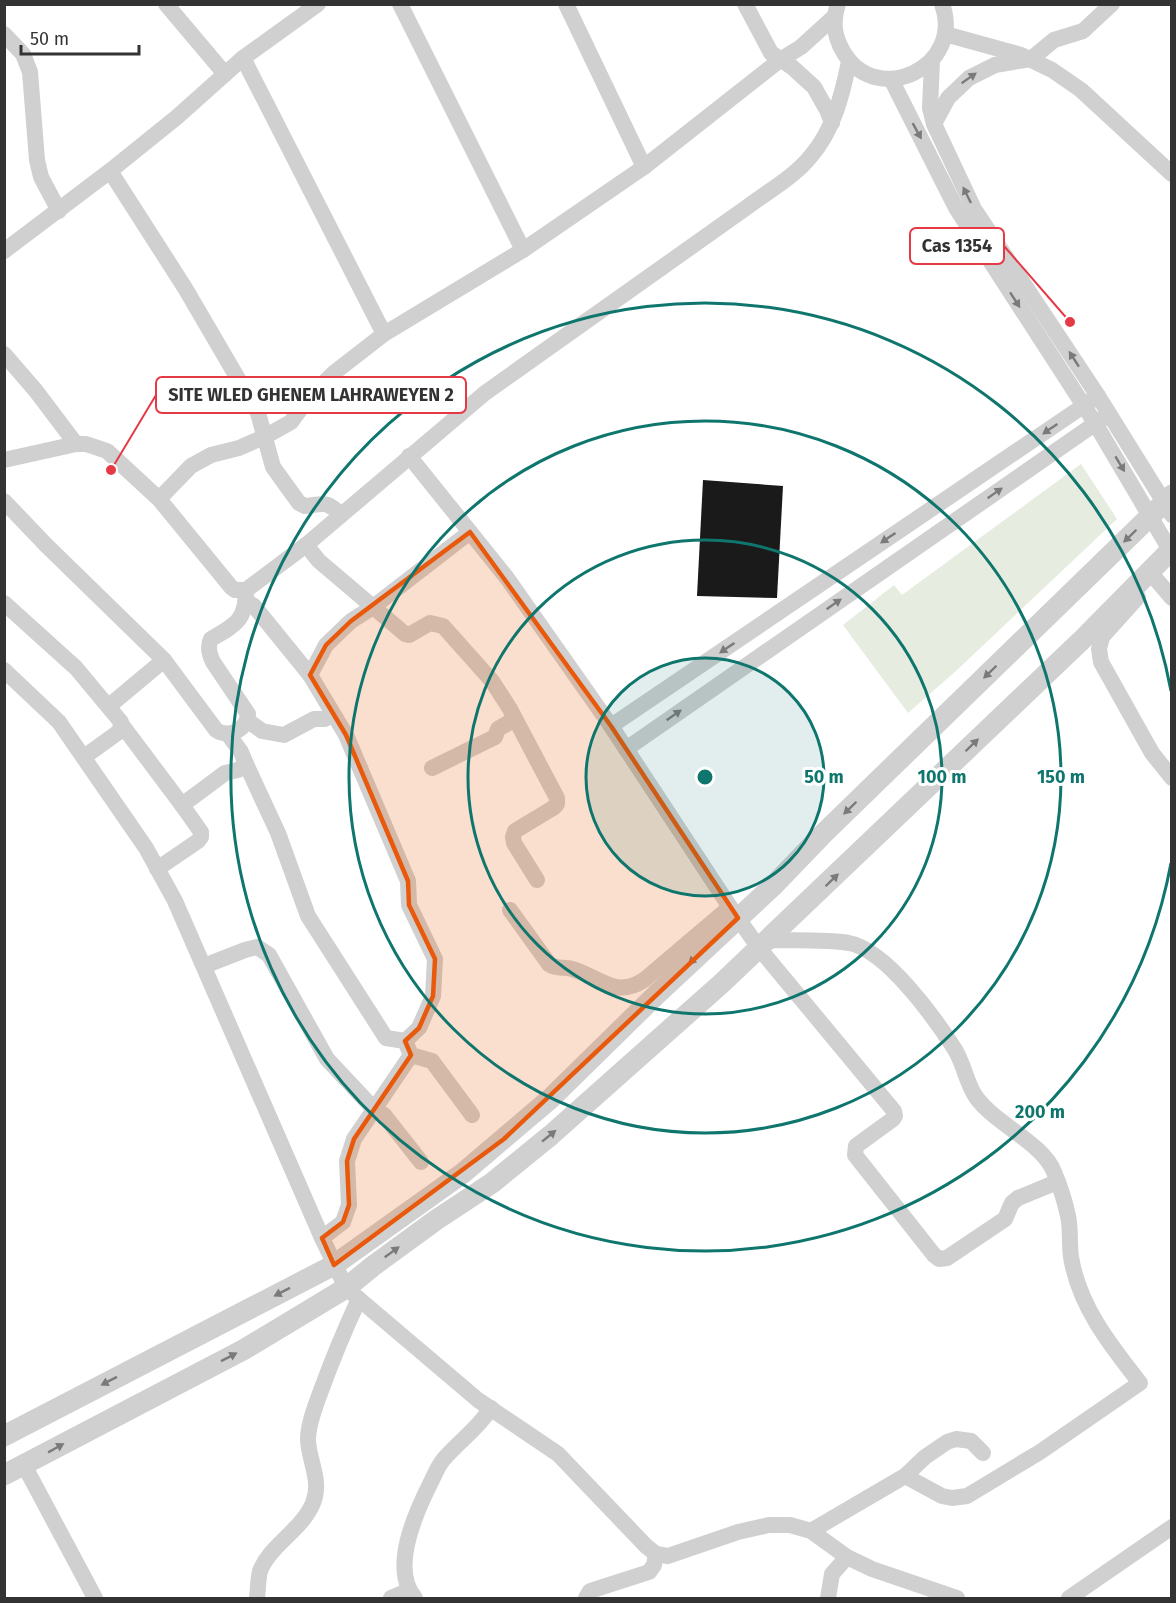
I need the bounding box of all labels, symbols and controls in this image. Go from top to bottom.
scale bar [21,18,140,56]
text: 50 m [30,28,69,50]
one-way arrow [961,73,977,84]
one-way arrow [912,123,922,140]
one-way arrow [963,187,972,204]
callout: Cas 1354 [910,228,1004,264]
text: Cas 1354 [922,235,992,257]
one-way arrow [1009,291,1021,307]
one-way arrow [1068,351,1079,367]
callout: SITE WLED GHENEM LAHRAWEYEN 2 [156,377,466,413]
text: SITE WLED GHENEM LAHRAWEYEN 2 [168,384,454,406]
one-way arrow [1042,423,1058,435]
one-way arrow [1114,456,1125,472]
one-way arrow [986,487,1002,499]
one-way arrow [1122,529,1137,543]
one-way arrow [881,532,897,544]
one-way arrow [826,598,842,610]
one-way arrow [719,642,735,653]
one-way arrow [982,665,997,679]
one-way arrow [666,709,682,721]
one-way arrow [965,738,980,752]
text: 50 m [804,766,844,788]
text: 100 m [918,766,966,788]
text: 150 m [1037,766,1085,788]
centre of rings [695,767,715,787]
one-way arrow [843,800,857,814]
one-way arrow [824,874,838,888]
one-way arrow [687,951,702,965]
text: 200 m [1015,1101,1065,1123]
one-way arrow [541,1130,557,1143]
one-way arrow [384,1246,400,1258]
one-way arrow [274,1287,291,1297]
one-way arrow [220,1352,237,1362]
one-way arrow [100,1376,118,1386]
one-way arrow [48,1443,65,1453]

